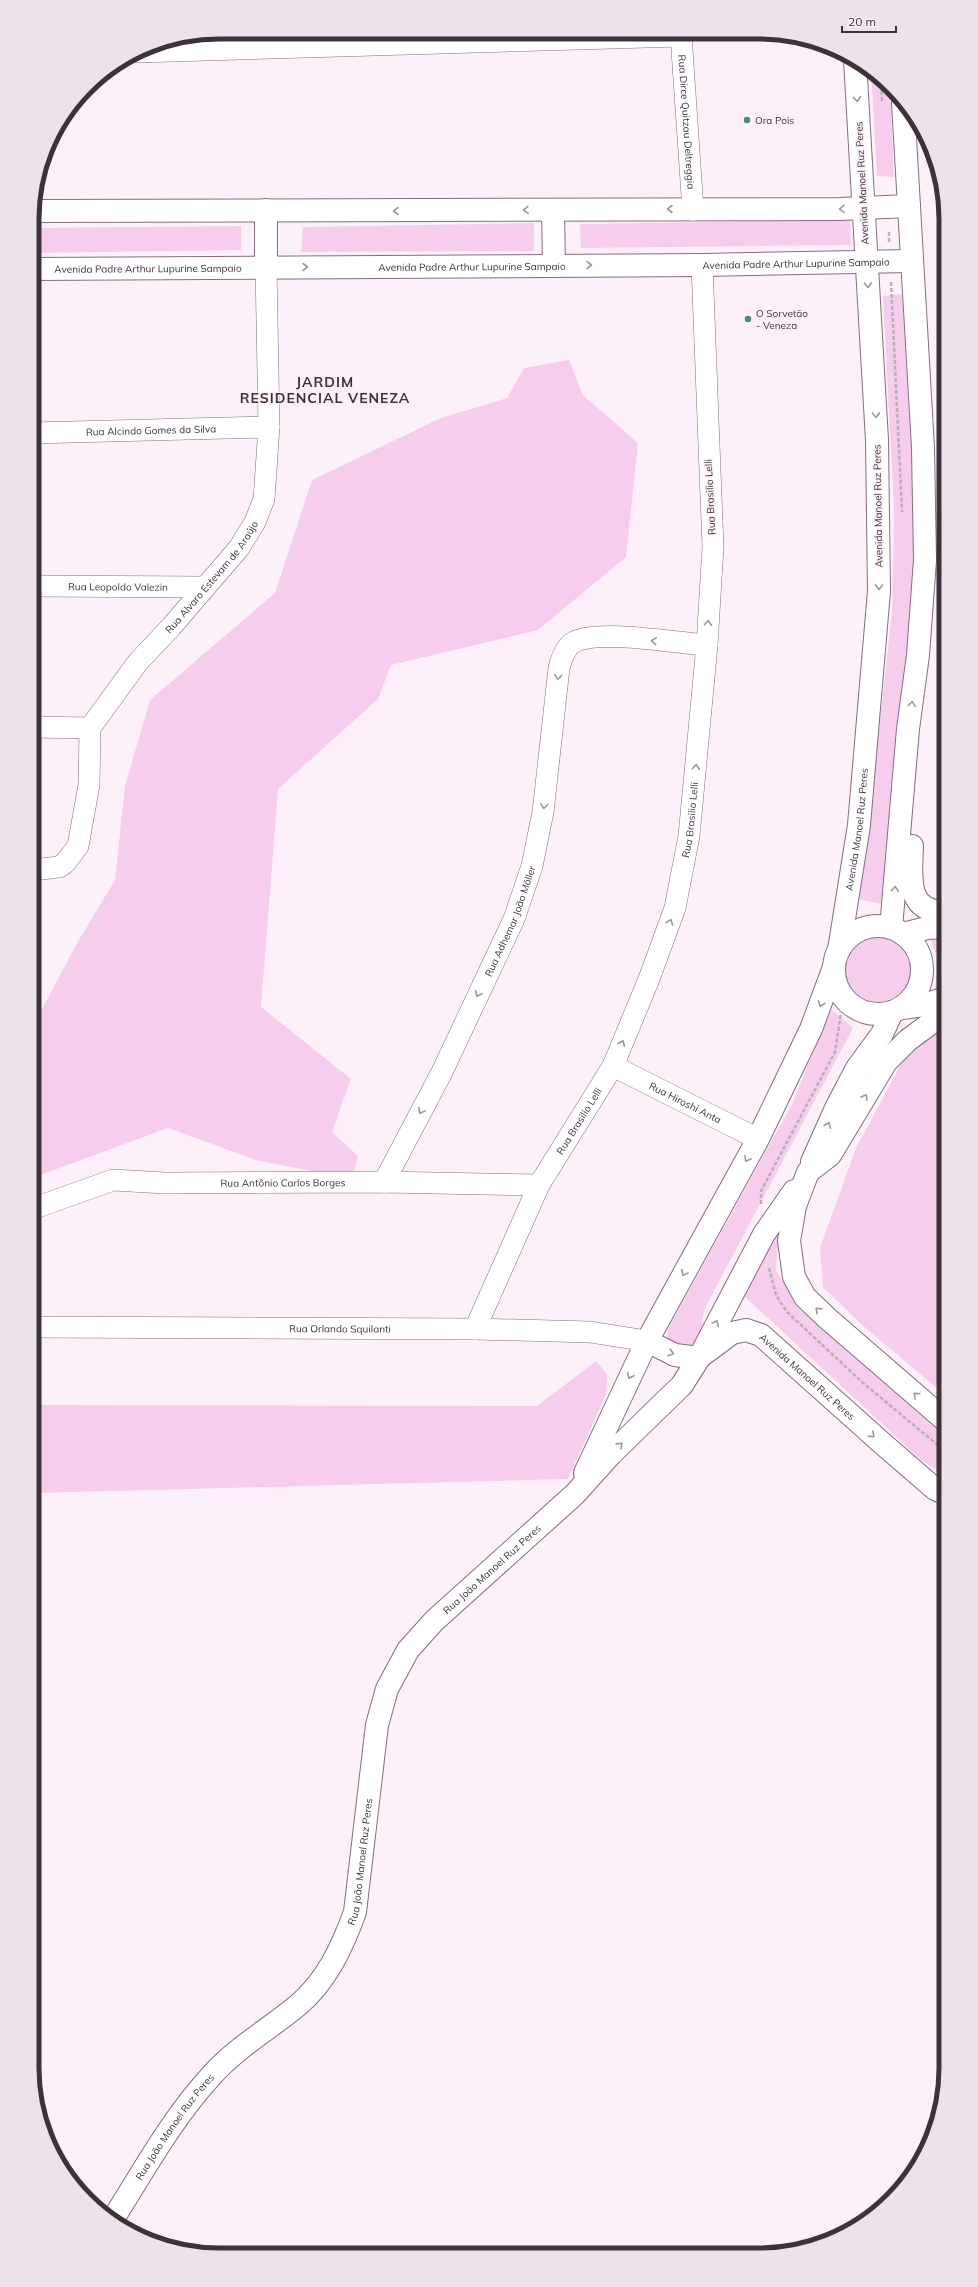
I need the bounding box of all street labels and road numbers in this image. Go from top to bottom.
street label: Rua Dirce Quitzau Deltreggia [676,54,698,190]
street label: Avenida Manoel Ruz Peres [852,121,872,245]
street label: Avenida Padre Arthur Lupurine Sampaio [702,255,890,271]
street label: Avenida Padre Arthur Lupurine Sampaio [378,259,566,273]
street label: Avenida Padre Arthur Lupurine Sampaio [54,261,242,275]
street label: Rua Alcindo Gomes da Silva [86,422,216,438]
street label: Avenida Manoel Ruz Peres [870,444,886,568]
street label: Rua Brasilio Lelli [702,459,718,535]
street label: Rua Alvaro Estevam de Araújo [162,518,261,636]
street label: Rua Leopoldo Valezin [68,580,168,593]
street label: Avenida Manoel Ruz Peres [842,767,870,892]
street label: Rua Brasilio Lelli [678,781,701,859]
street label: Rua Adhemar João Möller [481,864,538,979]
street label: Rua Hiroshi Anta [647,1079,724,1126]
street label: Rua Brasilio Lelli [553,1085,604,1157]
street label: Rua Antônio Carlos Borges [220,1176,345,1189]
street label: Rua Orlando Squilanti [289,1322,391,1335]
street label: Avenida Manoel Ruz Peres [757,1330,858,1423]
street label: Rua João Manoel Ruz Peres [440,1521,543,1617]
street label: Rua João Manoel Ruz Peres [344,1798,375,1927]
street label: Rua João Manoel Ruz Peres [132,2071,217,2182]

